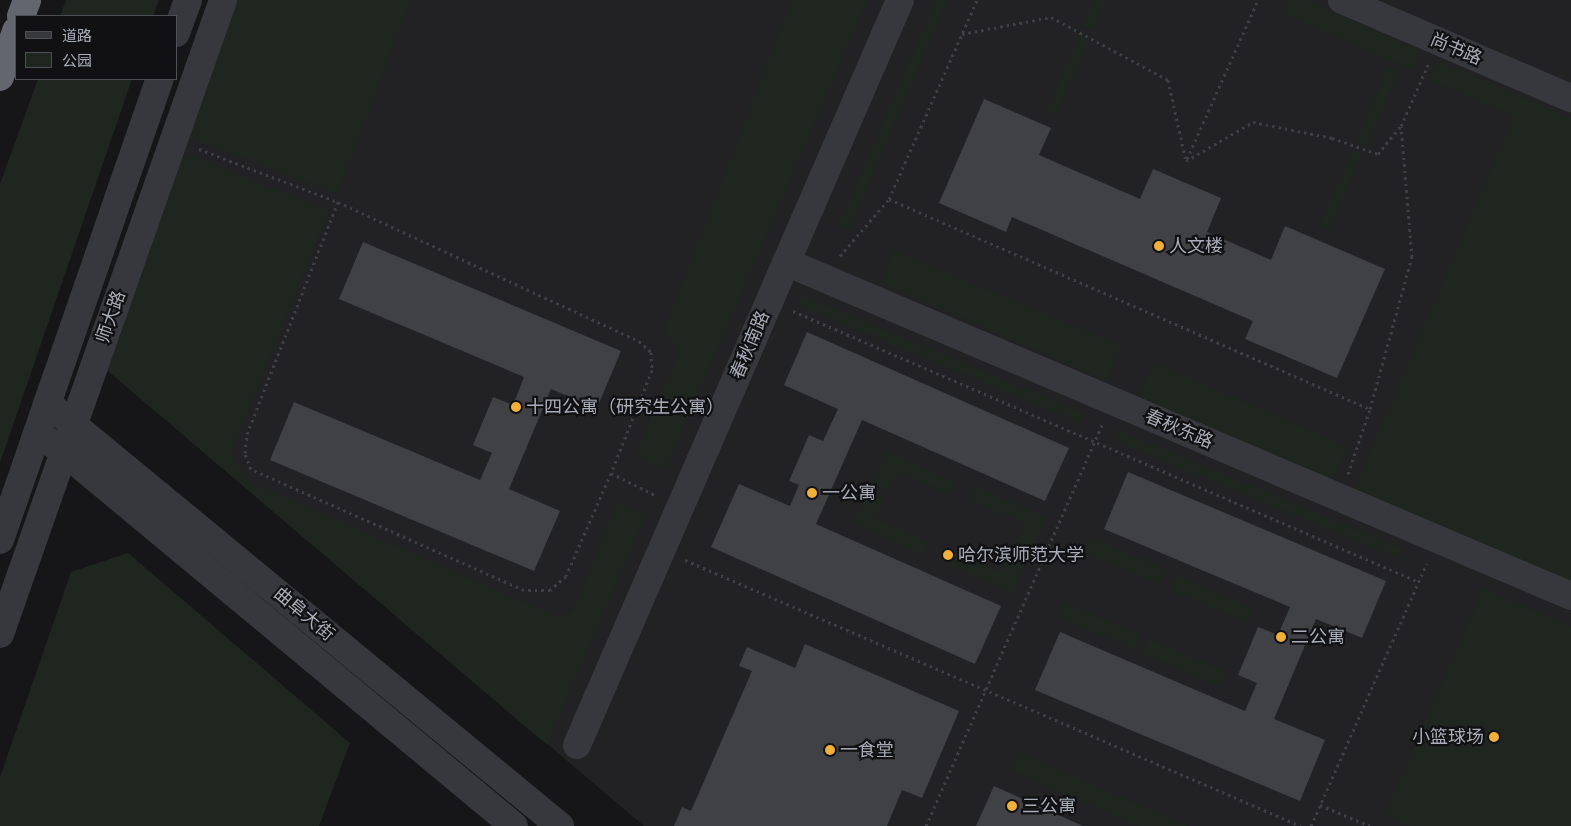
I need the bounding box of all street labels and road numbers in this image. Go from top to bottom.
street label: 尚书路 [1427,29,1485,69]
street label: 师大路 [92,288,130,346]
street label: 春秋南路 [726,308,774,382]
street label: 春秋东路 [1142,405,1216,453]
street label: 曲阜大街 [269,583,339,645]

